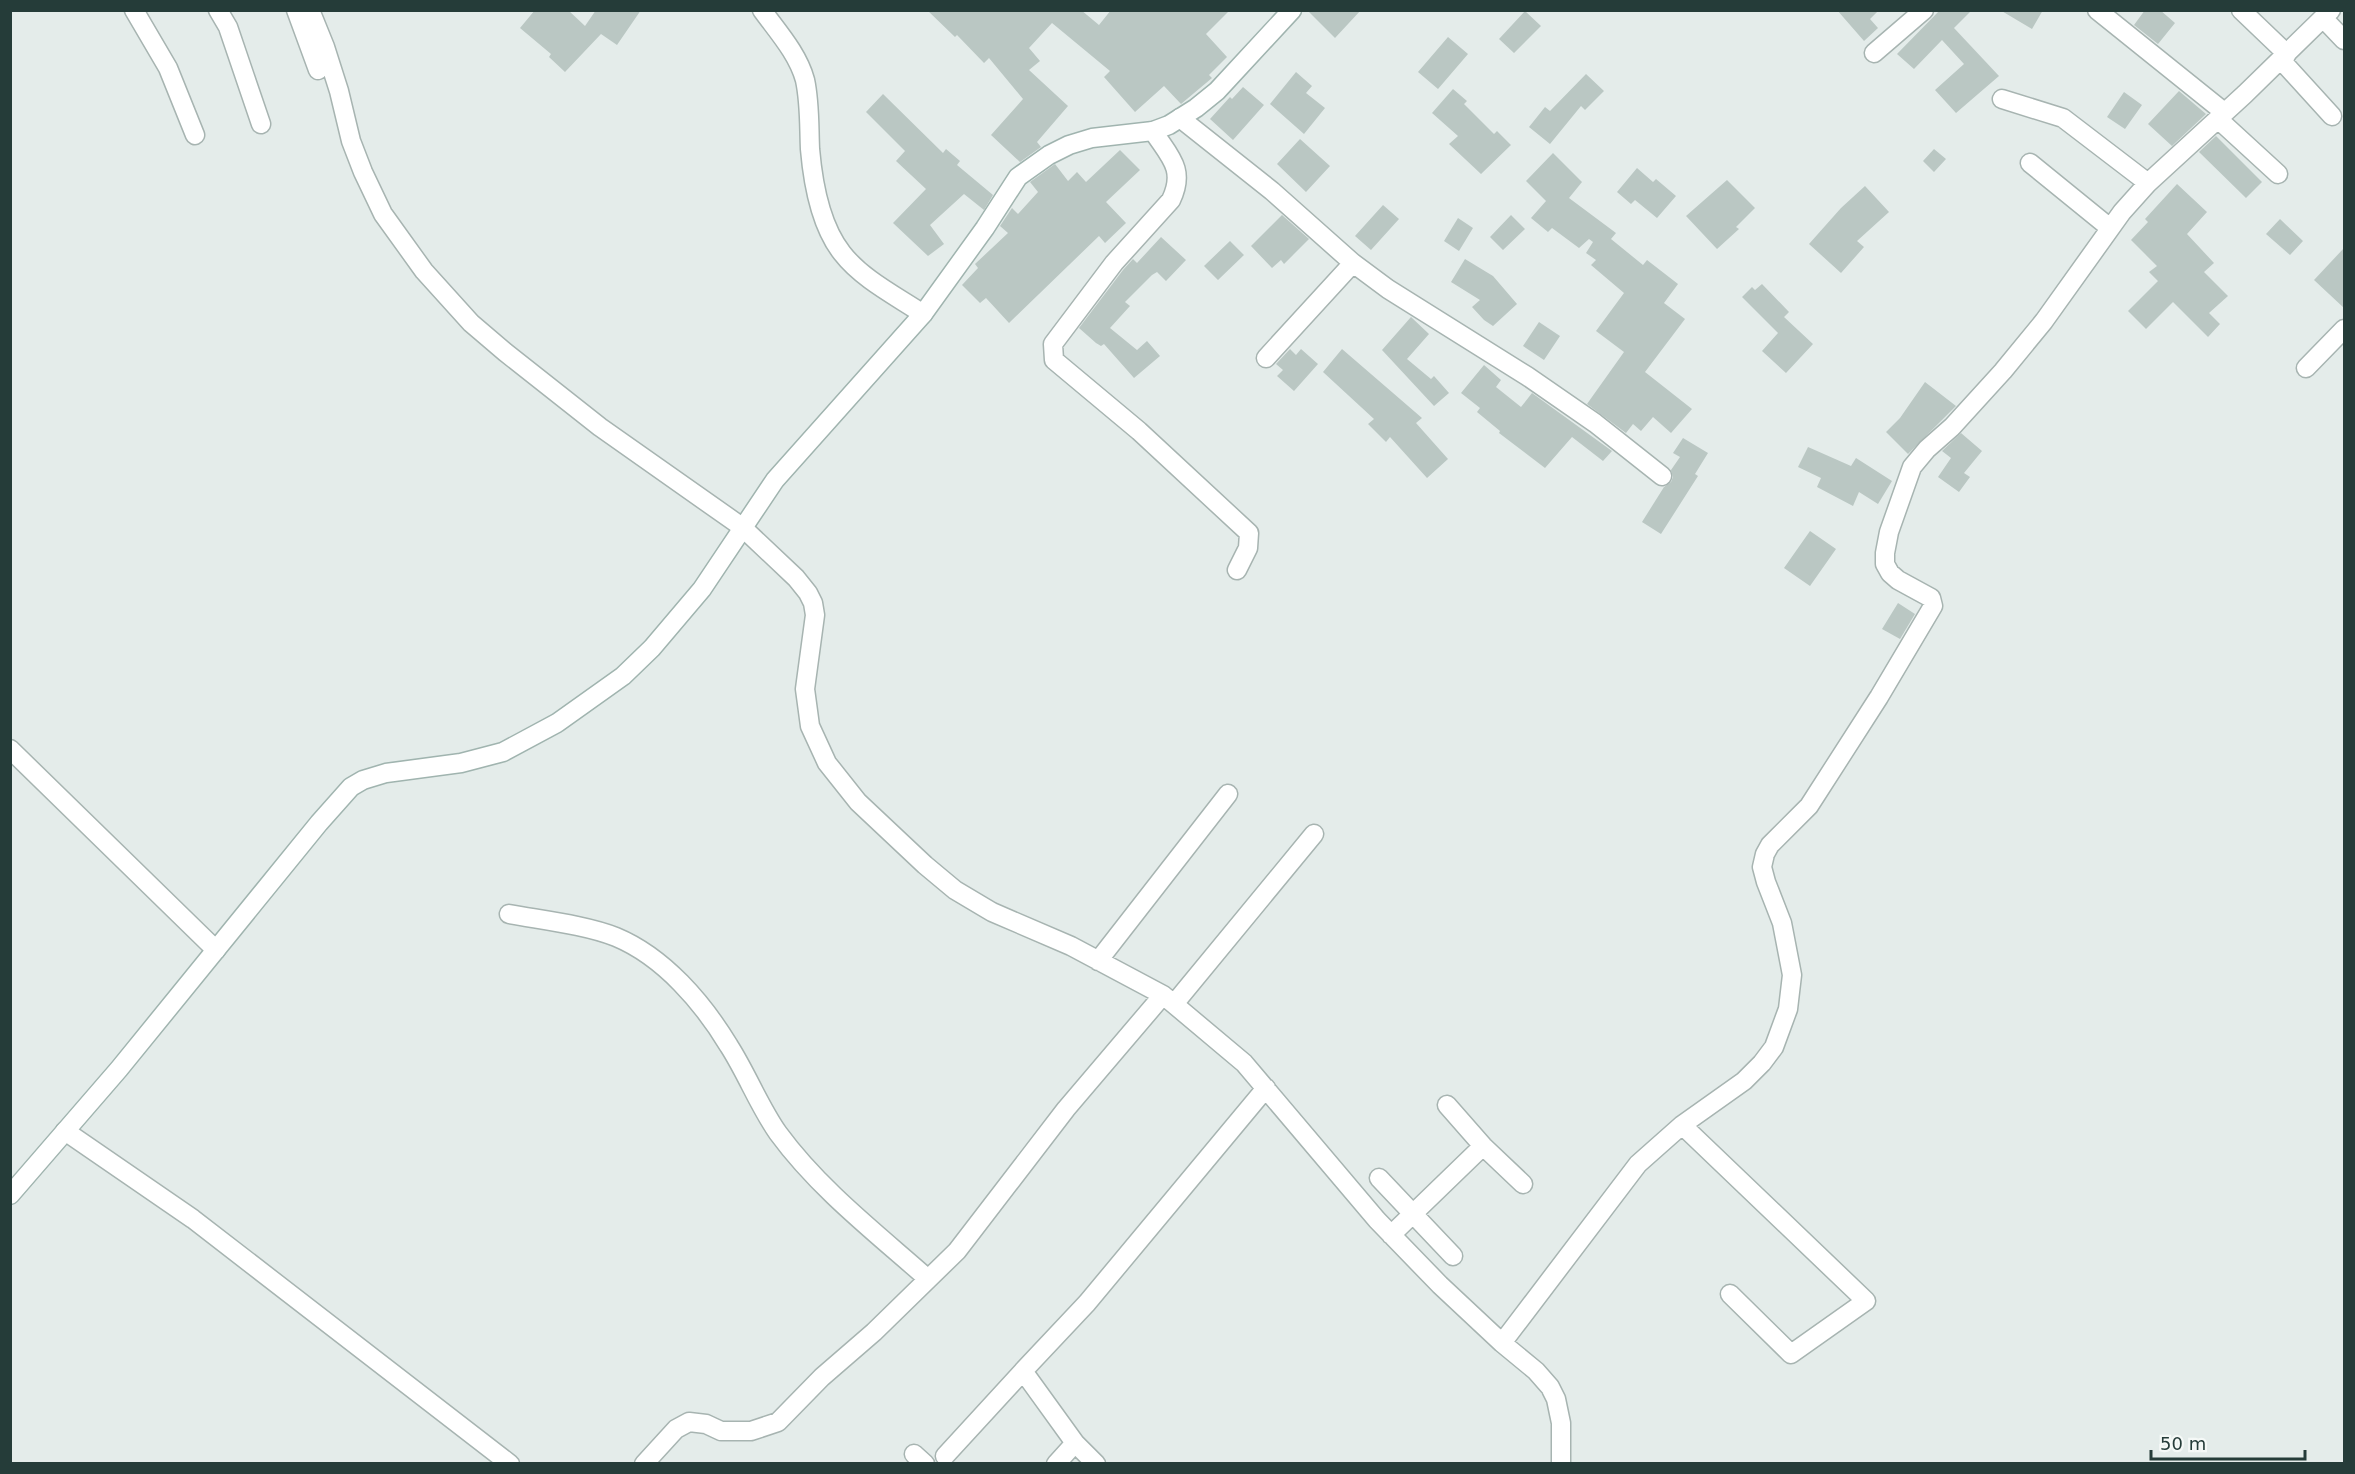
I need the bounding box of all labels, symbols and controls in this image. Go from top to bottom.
scale bar [2151,1423,2306,1461]
text: 50 m [2160,1433,2206,1454]

